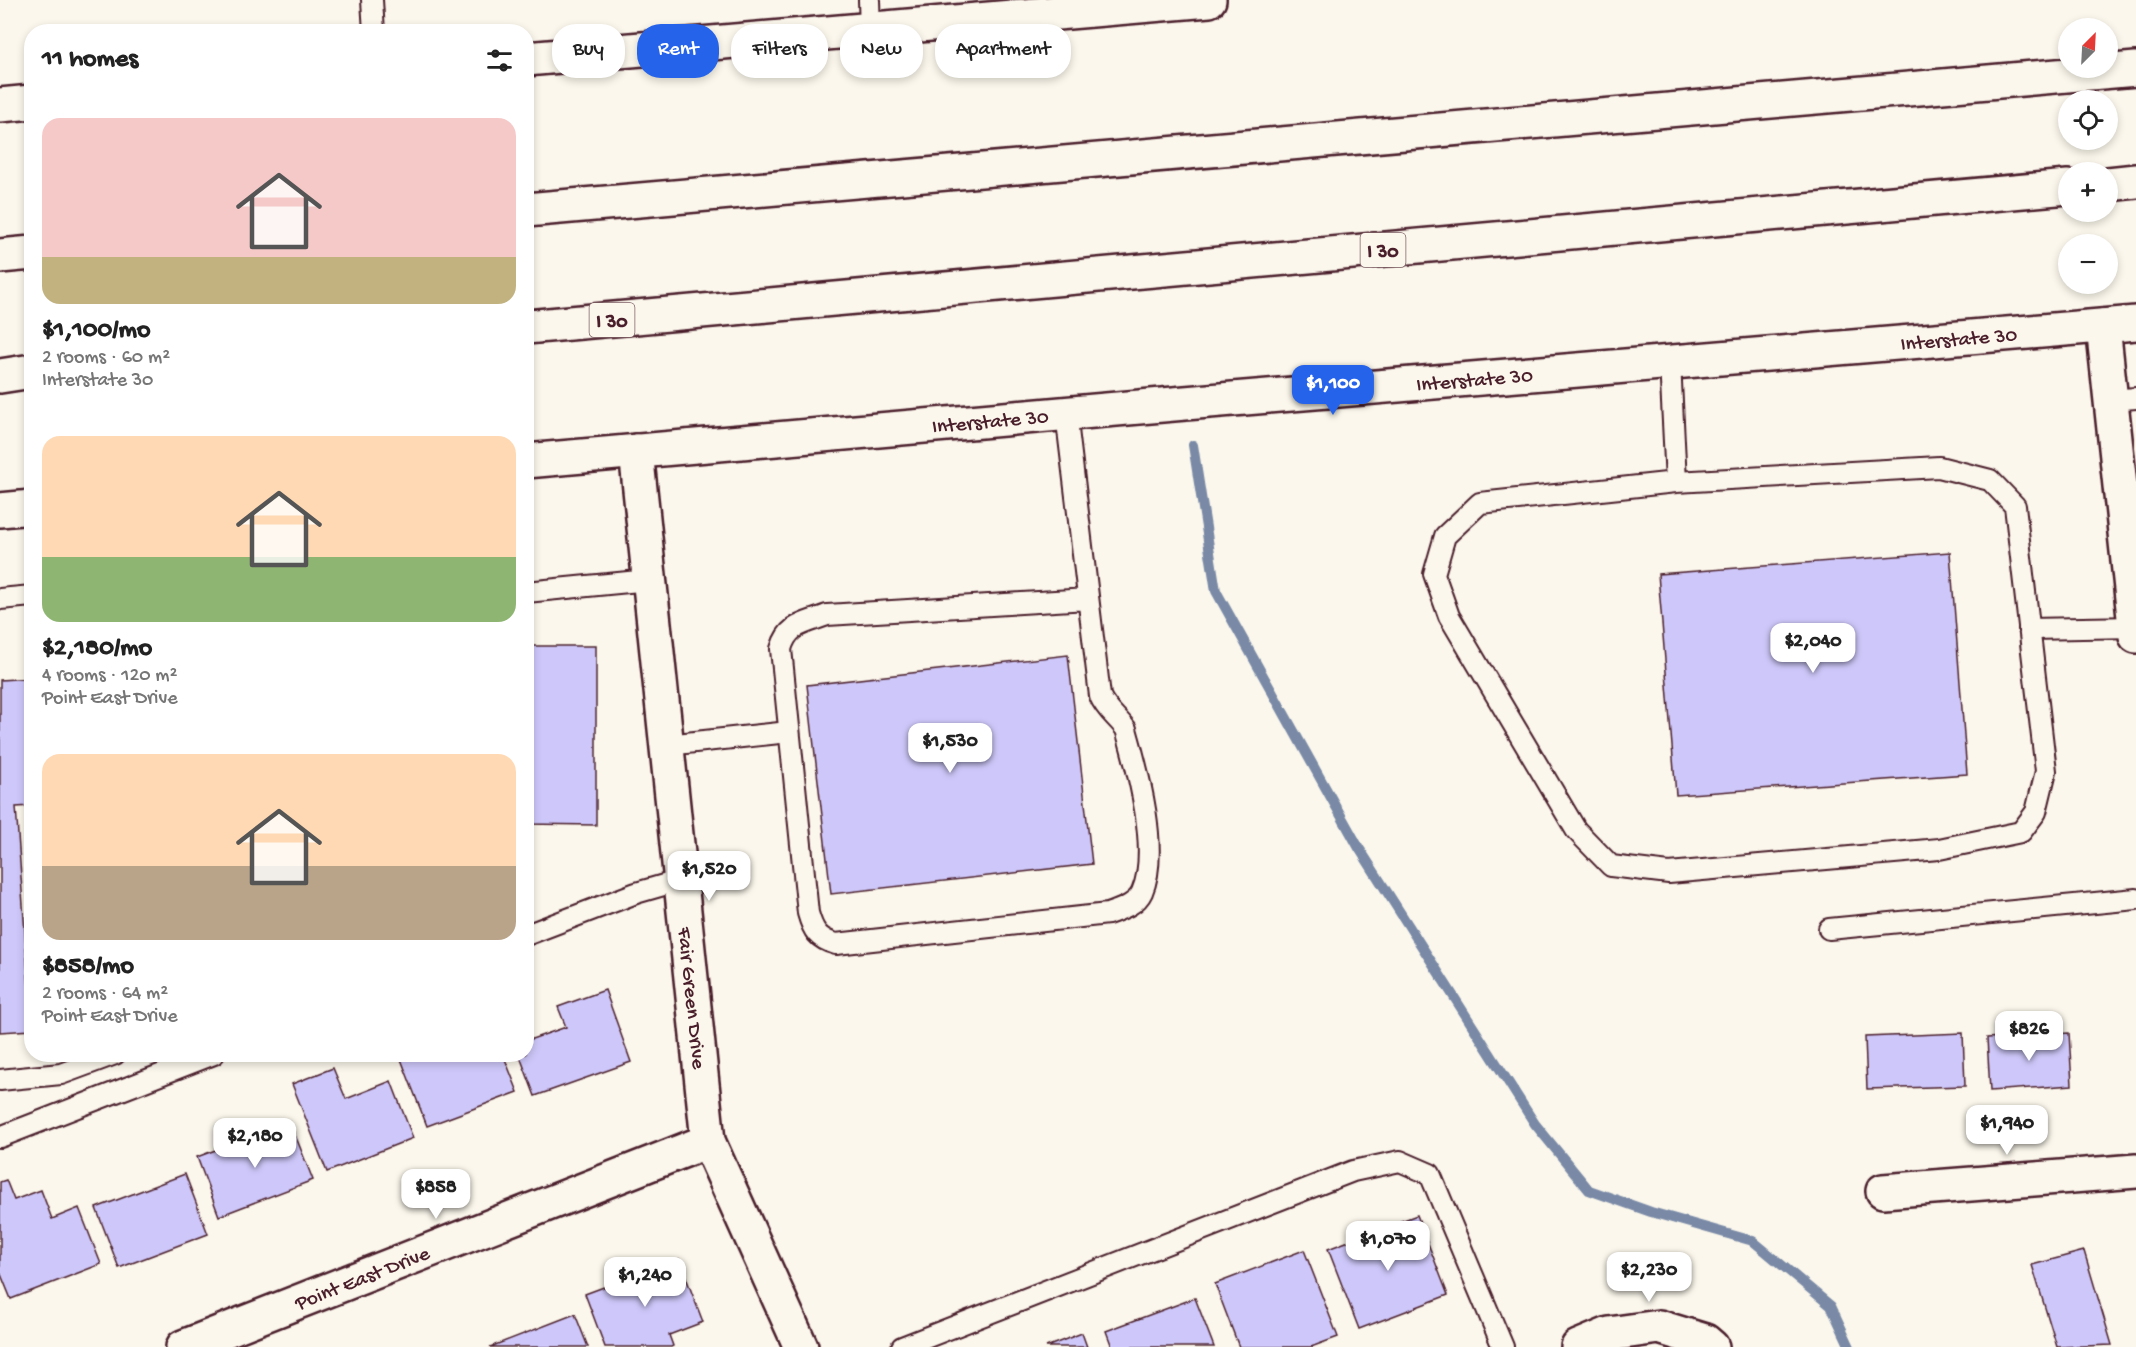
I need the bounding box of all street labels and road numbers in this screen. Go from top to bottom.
road number: I 30 [1360,233,1406,267]
road number: I 30 [590,303,634,337]
street label: Interstate 30 [1900,324,2018,359]
street label: Interstate 30 [1415,365,1534,400]
street label: Interstate 30 [931,406,1050,441]
street label: Fair Green Drive [670,925,710,1072]
street label: Point East Drive [291,1242,435,1318]

